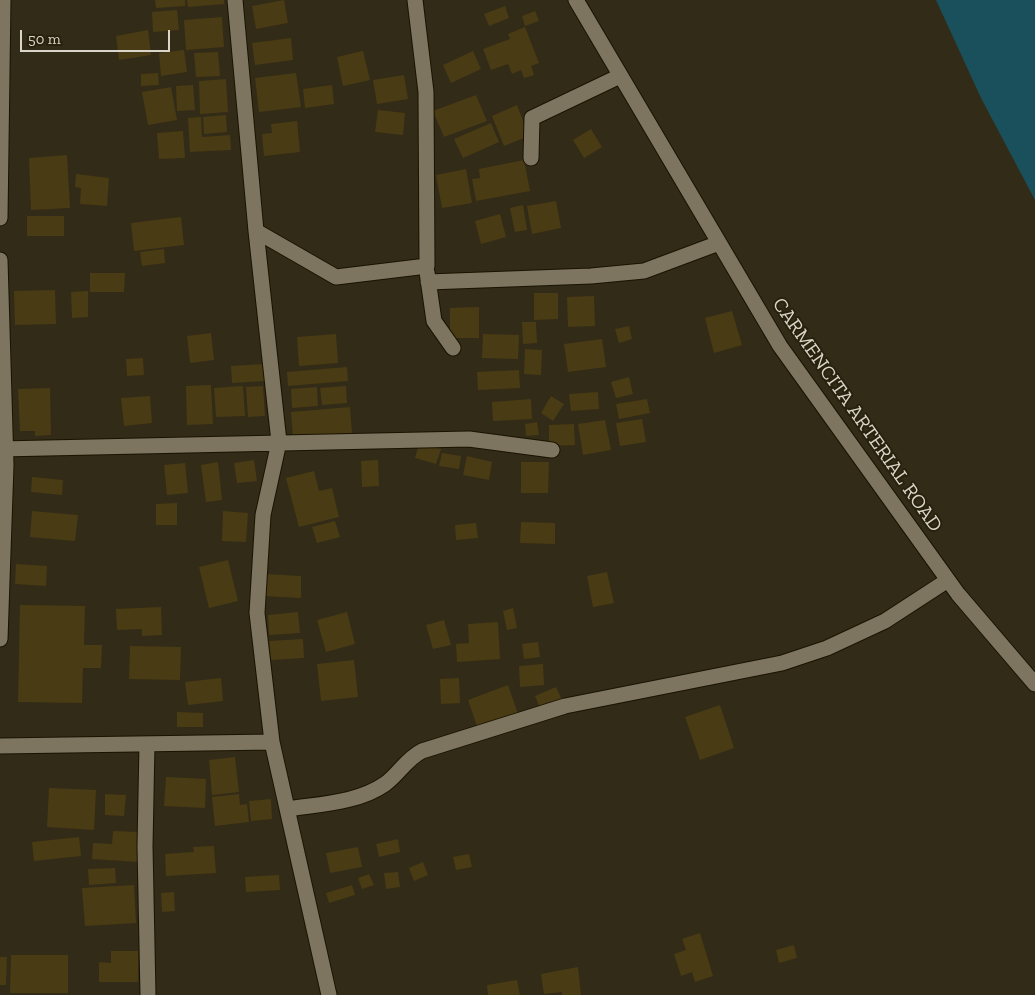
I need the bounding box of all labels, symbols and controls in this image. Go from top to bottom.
scale bar [22,20,172,52]
text: 50 m [28,30,61,48]
street label: CARMENCITA ARTERIAL ROAD [767,293,947,537]

